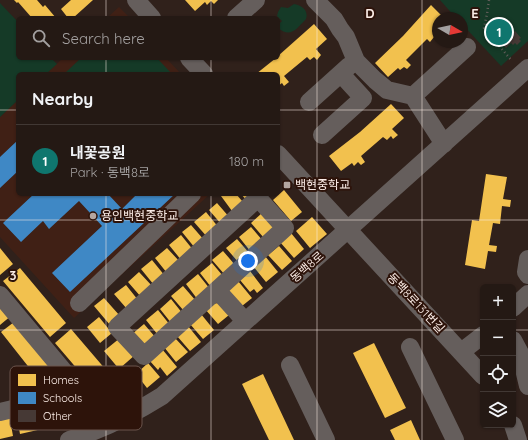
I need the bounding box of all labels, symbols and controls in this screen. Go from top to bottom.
text: D [365,5,375,21]
text: E [471,5,479,21]
north arrow [432,12,468,48]
search box [16,16,280,60]
pin: 1 [486,17,512,47]
icon: search [30,27,52,49]
text: Search here [62,29,145,48]
text: Nearby [32,88,93,109]
text: 내꽃공원 [70,143,125,162]
text: 1 [42,153,48,169]
text: 180 m [229,153,264,169]
text: Park · 동백8로 [70,164,150,180]
place label: 백현중학교 [295,177,350,192]
marker: 백현중학교 [282,180,292,190]
place label: 용인백현중학교 [101,208,178,223]
marker: 용인백현중학교 [88,211,98,221]
street label: 동백8로 [287,248,327,285]
your location [238,251,258,271]
text: 3 [10,267,17,283]
street label: 동백8로131번길 [385,269,448,336]
map controls [480,284,516,428]
button: + [480,284,516,320]
button: − [480,320,516,356]
button: locate [480,356,516,392]
legend [10,366,142,430]
text: Homes [43,373,79,387]
text: Schools [43,391,82,405]
button: layers [480,392,516,428]
text: Other [43,409,73,423]

